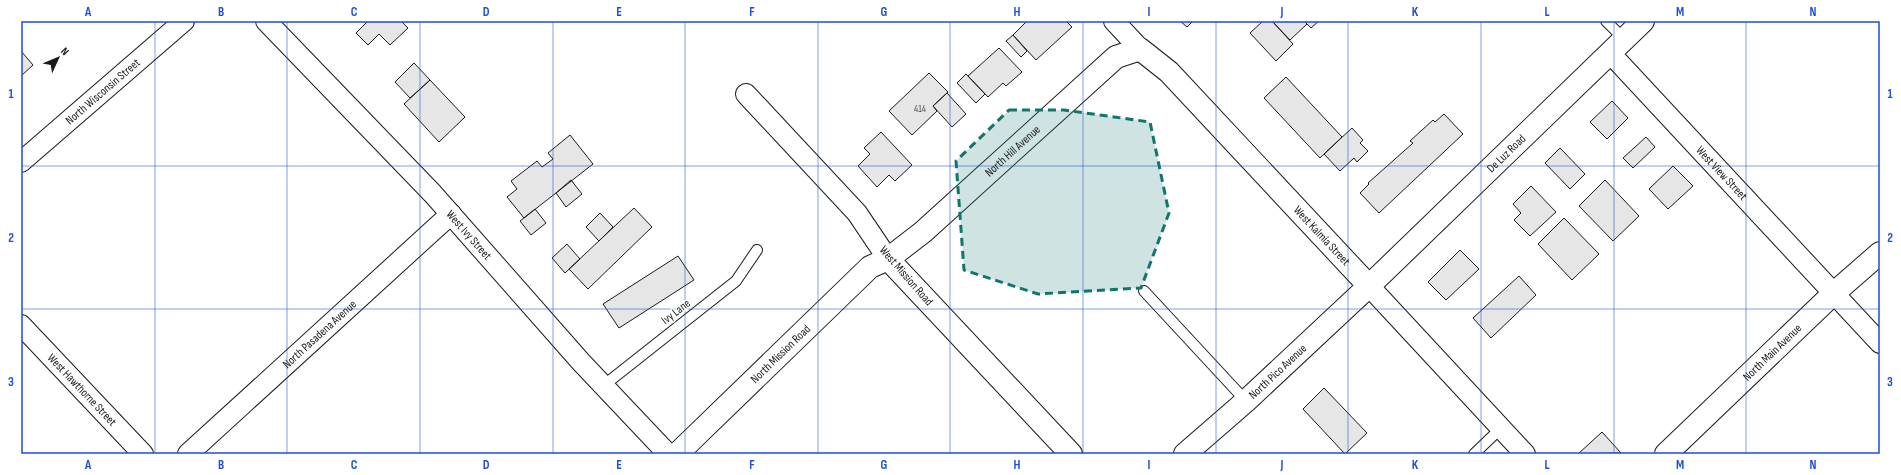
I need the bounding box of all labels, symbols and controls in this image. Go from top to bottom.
text: A [84,4,92,20]
text: B [218,4,224,20]
text: C [351,4,358,20]
text: D [483,4,490,20]
text: E [616,4,622,20]
text: F [749,4,755,20]
text: G [881,4,888,20]
text: H [1014,4,1021,20]
text: I [1148,4,1151,20]
text: J [1280,4,1284,20]
text: K [1412,4,1419,20]
text: L [1544,4,1550,20]
text: M [1676,4,1684,20]
text: N [1810,4,1817,20]
north arrow [38,38,78,78]
text: N [58,45,72,58]
street label: North Wisconsin Street [62,55,143,128]
text: 1 [8,86,14,102]
text: 1 [1887,86,1893,102]
house number: 414 [914,103,926,115]
street label: North Hill Avenue [982,122,1043,180]
street label: De Luz Road [1484,131,1529,176]
street label: West View Street [1693,143,1751,204]
street label: West Kalmia Street [1290,203,1354,269]
street label: West Ivy Street [443,207,495,263]
text: 2 [8,230,14,246]
text: 2 [1887,230,1893,246]
street label: West Mission Road [876,243,936,309]
street label: North Pasadena Avenue [279,296,360,372]
street label: Ivy Lane [659,296,694,328]
street label: North Mission Road [747,321,814,386]
street label: North Main Avenue [1740,321,1805,384]
street label: North Pico Avenue [1245,341,1310,402]
street label: West Hawthorne Street [44,350,120,429]
text: 3 [8,374,14,390]
text: 3 [1887,374,1893,390]
text: A [84,457,92,473]
text: B [218,457,224,473]
text: C [351,457,358,473]
text: D [483,457,490,473]
text: E [616,457,622,473]
text: F [749,457,755,473]
text: G [881,457,888,473]
text: H [1014,457,1021,473]
text: I [1148,457,1151,473]
text: J [1280,457,1284,473]
text: K [1412,457,1419,473]
text: L [1544,457,1550,473]
text: M [1676,457,1684,473]
text: N [1810,457,1817,473]

